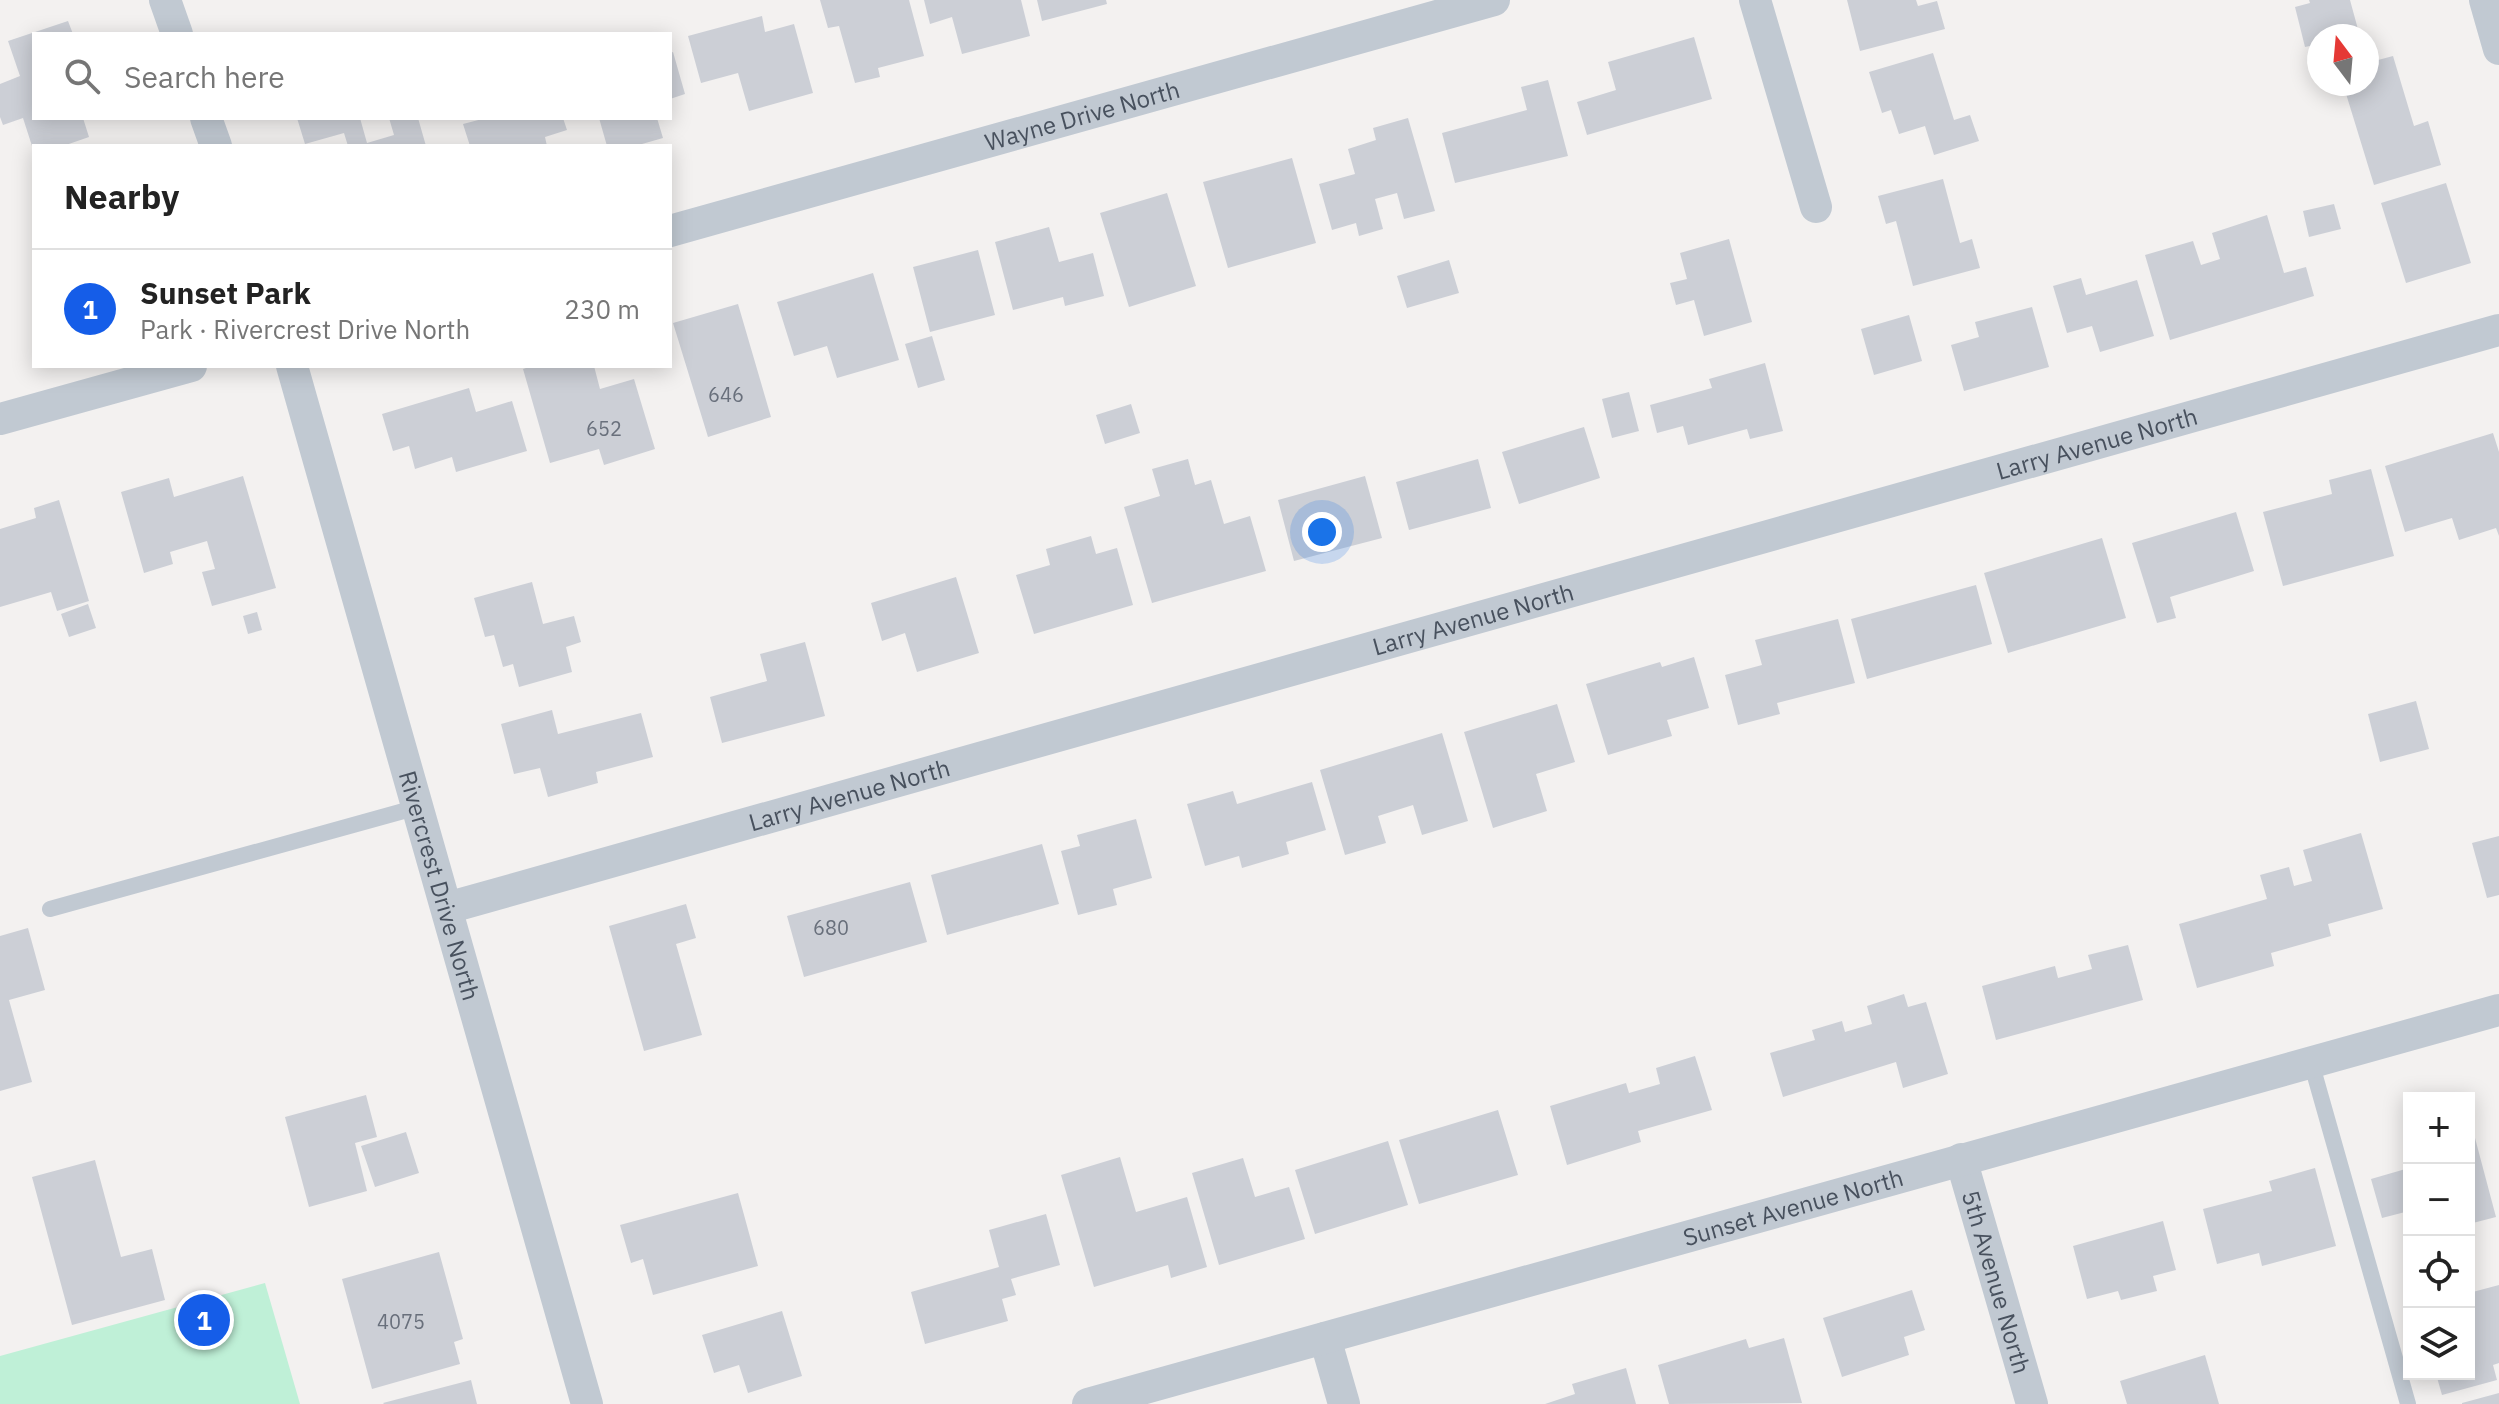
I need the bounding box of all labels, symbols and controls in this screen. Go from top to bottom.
north arrow [2307,24,2379,96]
search box [32,32,672,120]
icon: search [60,54,104,98]
text: Search here [124,57,285,96]
street label: Wayne Drive North [981,73,1183,158]
text: Nearby [64,174,179,218]
text: Sunset Park [140,273,311,312]
text: 1 [82,292,98,326]
text: 230 m [564,292,640,326]
text: Park · Rivercrest Drive North [140,312,470,346]
house number: 646 [708,381,744,408]
street label: Larry Avenue North [1993,400,2201,487]
house number: 652 [586,415,622,442]
your location [1302,512,1342,552]
street label: Larry Avenue North [1369,575,1577,663]
street label: Larry Avenue North [745,751,954,838]
street label: Rivercrest Drive North [392,767,487,1004]
house number: 680 [813,914,849,941]
map controls [2403,1092,2475,1380]
button: + [2403,1092,2475,1164]
street label: Sunset Avenue North [1679,1161,1907,1253]
button: − [2403,1164,2475,1236]
street label: 5th Avenue North [1955,1187,2038,1377]
button: locate [2403,1236,2475,1308]
pin: 1 [178,1290,230,1350]
house number: 4075 [377,1308,425,1335]
button: layers [2403,1308,2475,1380]

